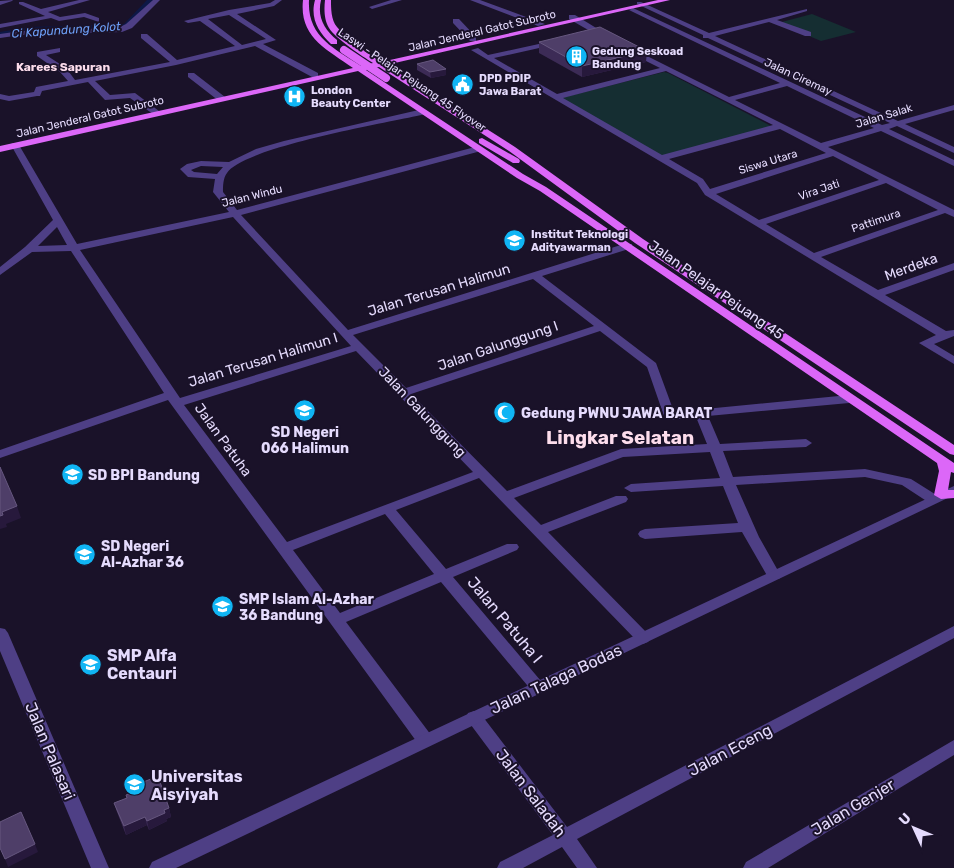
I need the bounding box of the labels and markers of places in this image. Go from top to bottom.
building icon: Gedung Seskoad Bandung [564,45,588,69]
place label: Gedung Seskoad Bandung [592,45,683,71]
public building icon: DPD PDIP Jawa Barat [451,72,475,96]
place label: DPD PDIP Jawa Barat [479,72,541,98]
hospital icon: London Beauty Center [283,84,307,108]
place label: London Beauty Center [311,84,391,110]
school or university icon: Institut Teknologi Adityawarman [503,228,527,252]
place label: Institut Teknologi Adityawarman [531,228,628,254]
school or university icon: SD Negeri 066 Halimun [293,398,317,422]
mosque icon: Gedung PWNU JAWA BARAT [493,401,517,425]
place label: Gedung PWNU JAWA BARAT [521,405,712,422]
place label: SD Negeri 066 Halimun [261,424,349,457]
school or university icon: SD BPI Bandung [60,463,84,487]
place label: SD BPI Bandung [88,467,200,484]
place label: SD Negeri Al-Azhar 36 [101,538,184,571]
school or university icon: SD Negeri Al-Azhar 36 [73,542,97,566]
place label: SMP Islam Al-Azhar 36 Bandung [239,591,375,624]
school or university icon: SMP Islam Al-Azhar 36 Bandung [211,595,235,619]
place label: SMP Alfa Centauri [107,646,177,683]
school or university icon: SMP Alfa Centauri [79,652,103,676]
place label: Universitas Aisyiyah [151,767,243,804]
school or university icon: Universitas Aisyiyah [123,773,147,797]

